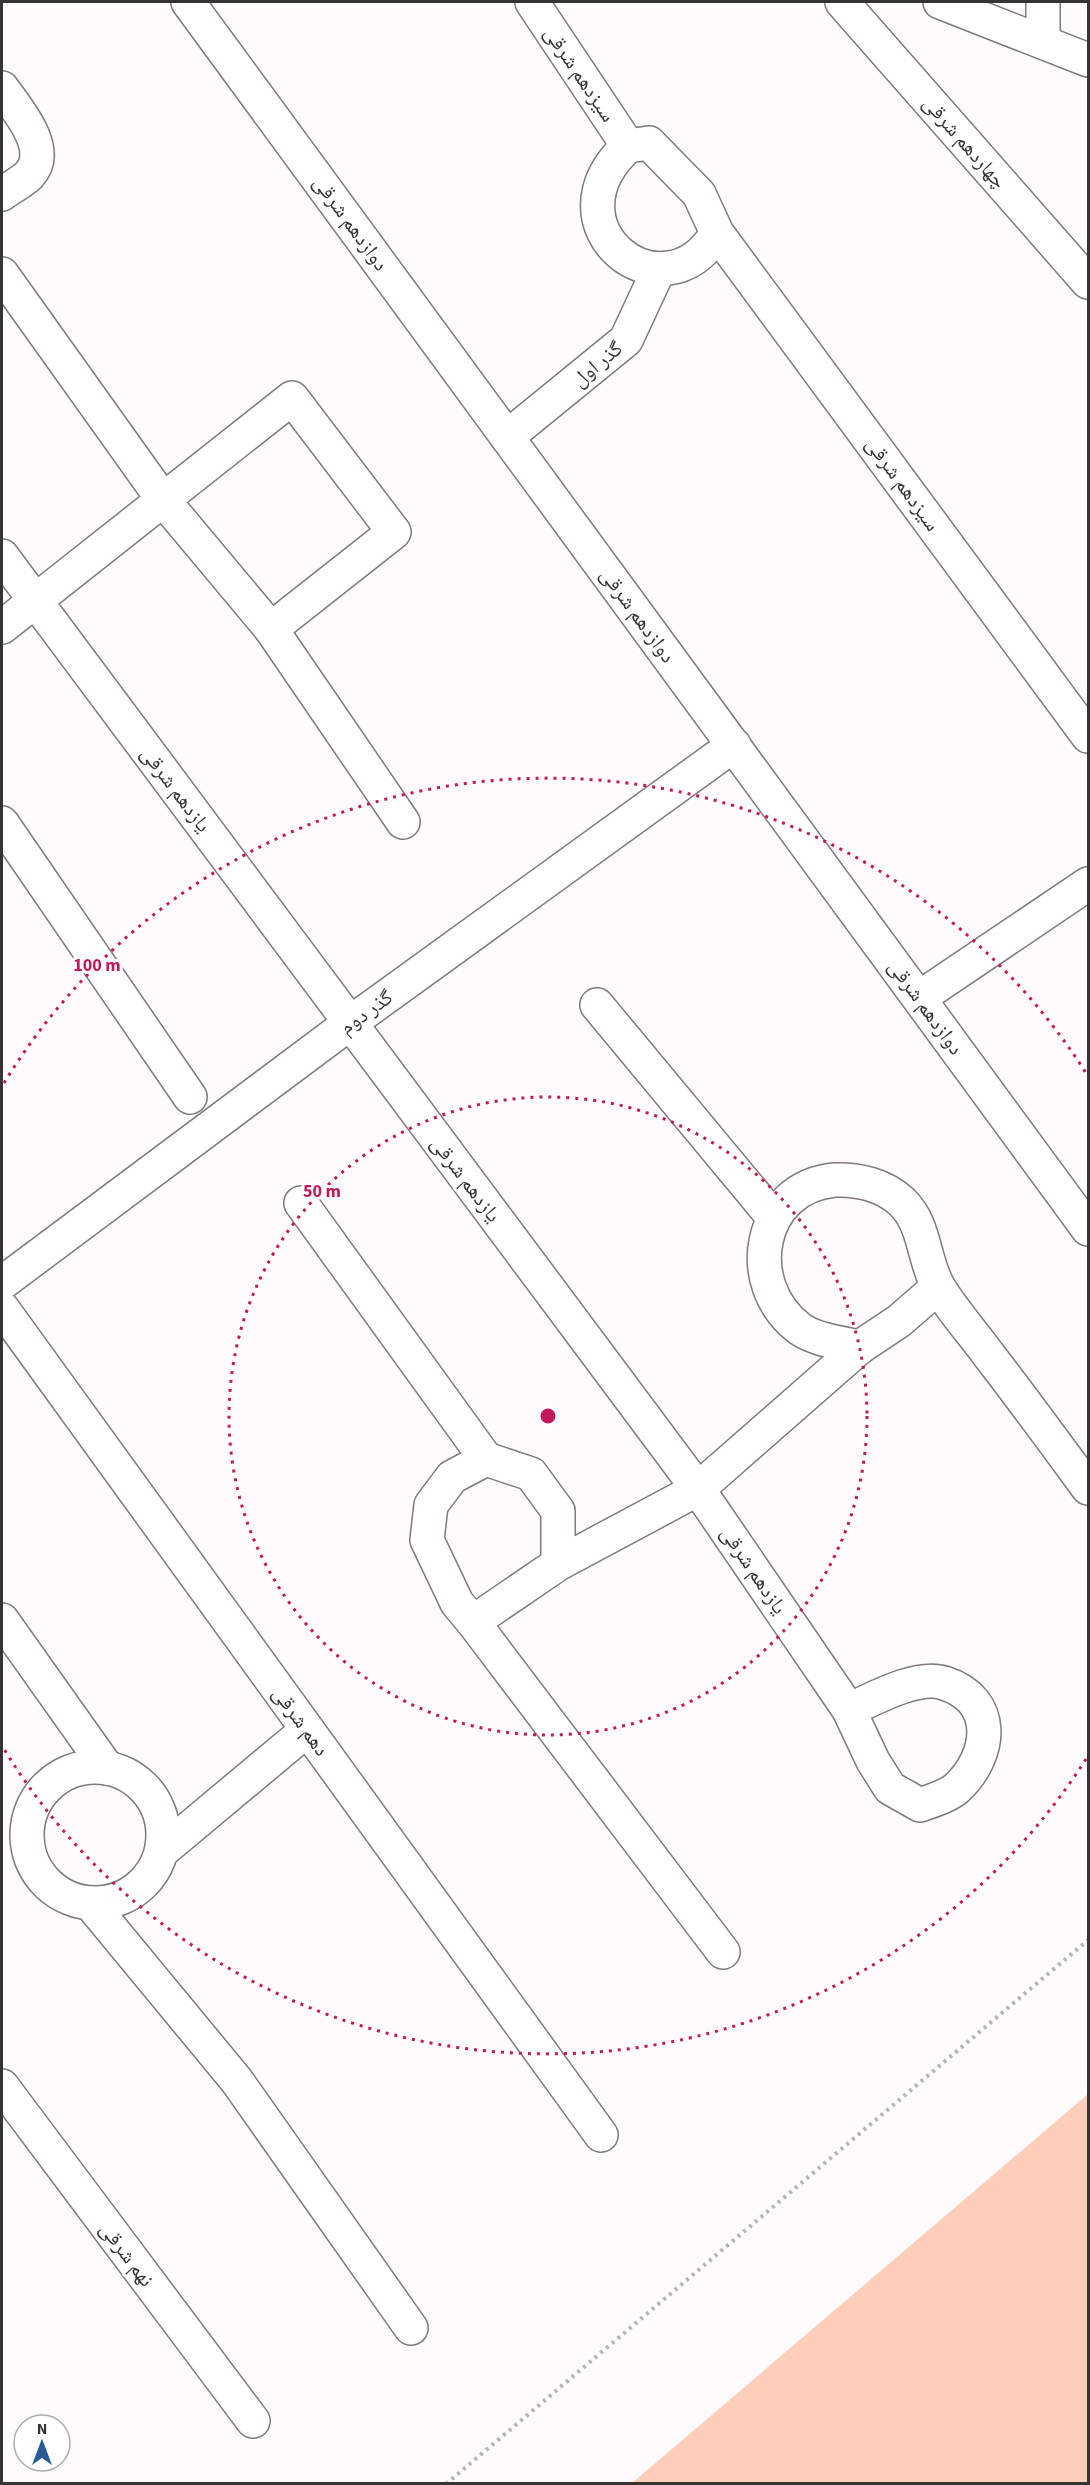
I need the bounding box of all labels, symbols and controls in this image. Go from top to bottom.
street label: سیزدهم شرقی [537,20,623,128]
street label: چهاردهم شرقی [916,89,1014,195]
street label: دوازدهم شرقی [306,169,396,277]
street label: گذر اول [565,334,629,394]
street label: سیزدهم شرقی [859,431,947,537]
street label: دوازدهم شرقی [593,561,683,669]
street label: یازدهم شرقی [134,740,218,838]
text: 100 m [73,953,121,978]
street label: دوازدهم شرقی [881,953,971,1061]
street label: گذر دوم [333,982,399,1042]
street label: یازدهم شرقی [424,1130,508,1228]
text: 50 m [303,1179,341,1204]
centre of rings [538,1406,558,1426]
street label: یازدهم شرقی [713,1520,795,1620]
street label: دهم شرقی [265,1680,337,1762]
street label: نهم شرقی [93,2215,161,2293]
north arrow [12,2413,72,2473]
text: N [37,2418,47,2440]

